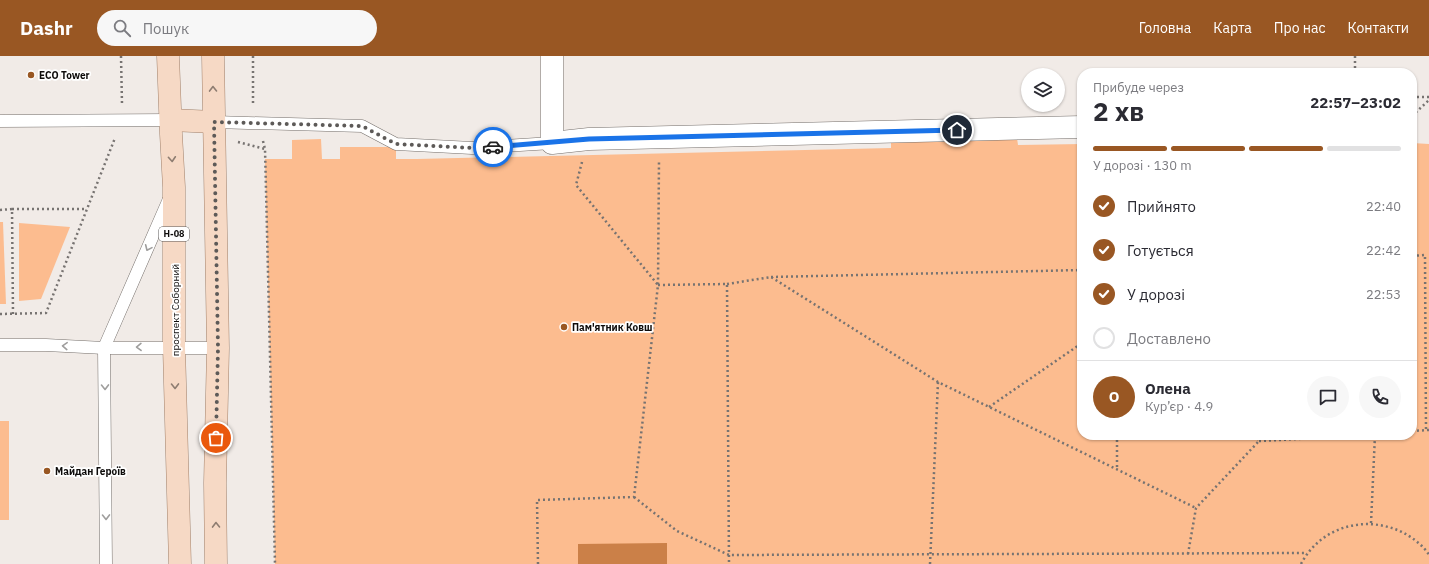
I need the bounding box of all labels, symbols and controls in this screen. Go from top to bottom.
search box [97,10,377,46]
text: Dashr [20,16,73,40]
icon: search [111,17,133,39]
text: Пошук [143,19,189,38]
text: Головна [1139,19,1191,37]
text: Карта [1213,19,1252,37]
text: Про нас [1274,19,1326,37]
text: Контакти [1348,19,1409,37]
map controls [1021,68,1065,112]
button: layers [1021,68,1065,112]
place label: ECO Tower [39,69,90,82]
marker: ECO Tower [26,70,36,80]
text: Прибуде через [1093,79,1184,96]
one-way arrow [209,86,217,92]
text: 22:57–23:02 [1310,93,1401,112]
text: 2 хв [1093,94,1144,128]
pin [940,113,974,147]
icon: home [946,119,968,141]
courier [473,127,513,167]
icon: car [482,136,504,158]
one-way arrow [168,156,177,162]
text: У дорозі · 130 m [1093,157,1192,174]
icon: check [1093,195,1115,217]
text: Прийнято [1127,197,1196,216]
text: 22:40 [1366,198,1401,215]
road number: Н-08 [159,227,189,241]
icon: check [1093,239,1115,261]
text: Готується [1127,241,1194,260]
text: 22:42 [1366,242,1401,259]
one-way arrow [144,245,152,252]
street label: проспект Соборний [169,264,182,356]
icon: check [1093,283,1115,305]
text: У дорозі [1127,285,1185,304]
text: 22:53 [1366,286,1401,303]
place label: Пам'ятник Ковш [572,321,652,334]
marker: Пам'ятник Ковш [559,322,569,332]
text: Доставлено [1127,329,1211,348]
one-way arrow [62,341,68,350]
one-way arrow [136,343,142,351]
button: chat [1307,376,1349,418]
button: phone [1359,376,1401,418]
text: Олена [1145,379,1191,398]
one-way arrow [171,383,179,389]
one-way arrow [101,384,109,390]
text: О [1109,387,1119,406]
text: Кур’єр · 4.9 [1145,398,1213,415]
pin [199,421,233,455]
icon: bag [205,427,227,449]
place label: Майдан Героїв [55,465,126,478]
marker: Майдан Героїв [42,466,52,476]
one-way arrow [102,514,110,520]
one-way arrow [212,522,220,528]

